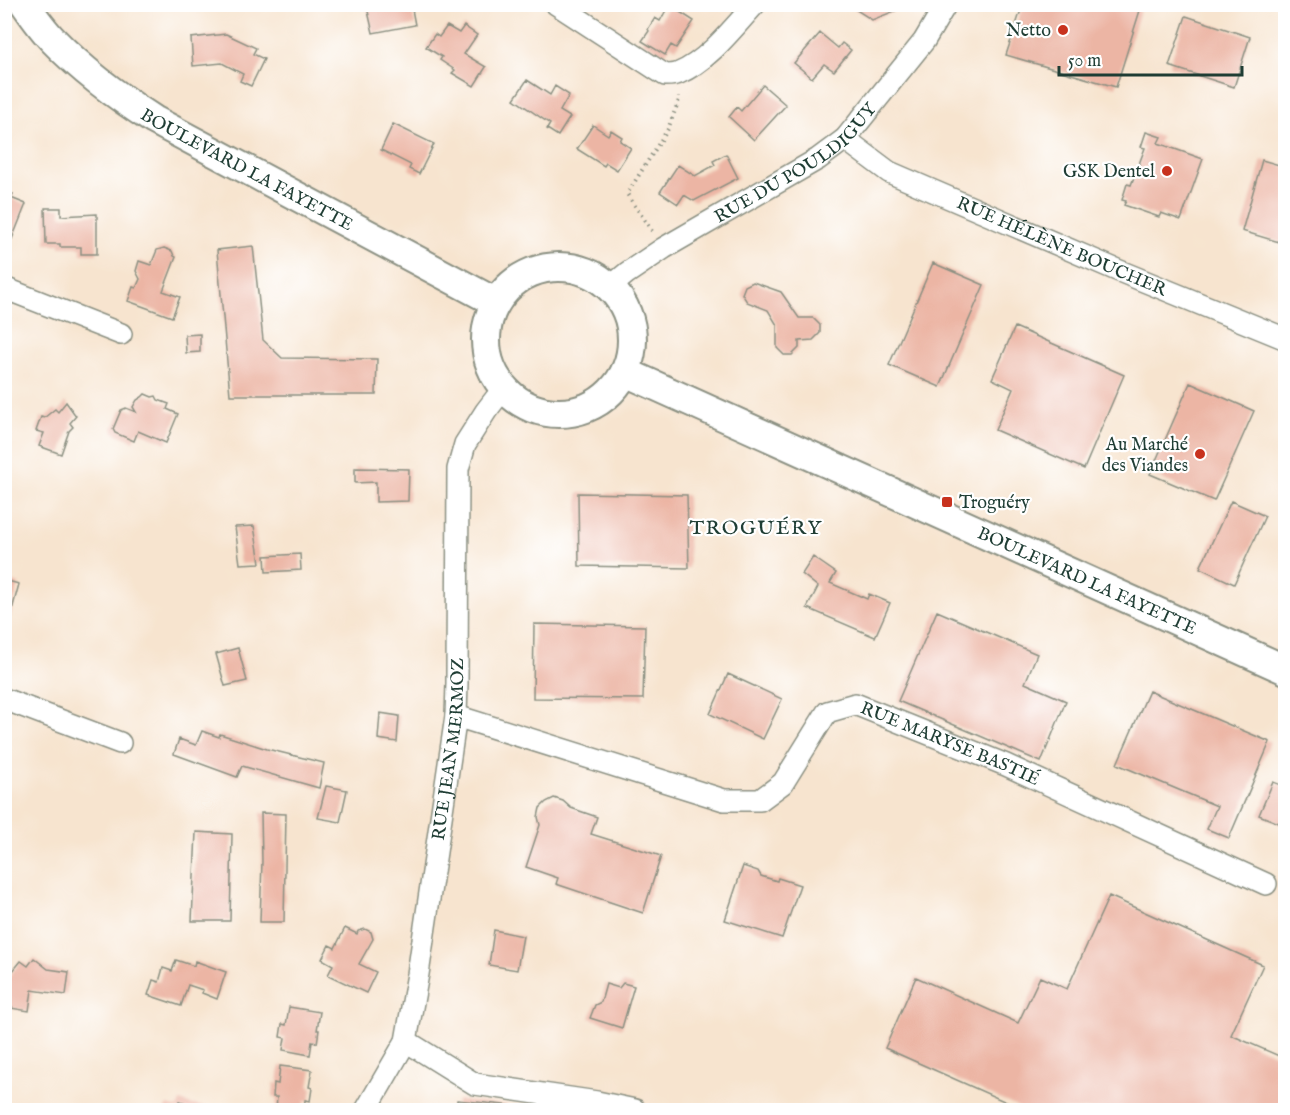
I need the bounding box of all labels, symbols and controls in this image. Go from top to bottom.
place label: Netto [1006,20,1051,43]
marker: Netto [1056,23,1070,37]
scale bar [1059,39,1242,77]
text: 50 m [1068,50,1101,73]
street label: RUE DU POULDIGUY [711,98,883,229]
street label: BOULEVARD LA FAYETTE [135,104,357,237]
place label: GSK Dentel [1063,161,1155,184]
marker: GSK Dentel [1160,164,1174,178]
street label: RUE HÉLÈNE BOUCHER [953,192,1171,303]
place label: Au Marché des Viandes [1102,434,1188,478]
marker: Au Marché des Viandes [1193,447,1207,461]
place label: Troguéry [959,492,1030,515]
marker: Troguéry [940,495,954,509]
district label: TROGUÉRY [690,516,822,541]
street label: BOULEVARD LA FAYETTE [973,522,1200,641]
street label: RUE JEAN MERMOZ [428,657,470,842]
street label: RUE MARYSE BASTIÉ [857,697,1044,792]

